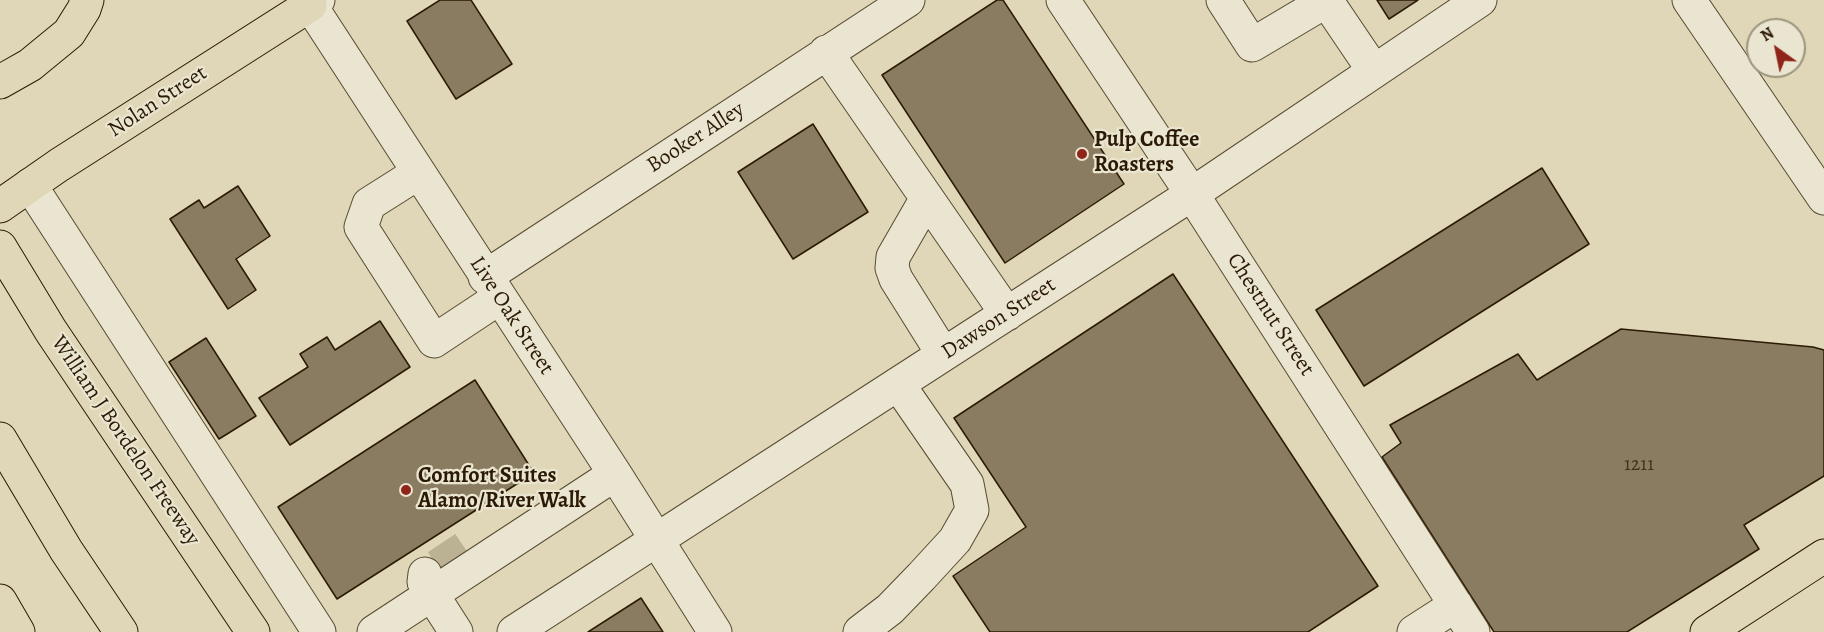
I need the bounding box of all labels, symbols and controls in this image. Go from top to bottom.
north arrow [1746,18,1806,78]
text: N [1756,22,1778,47]
street label: Nolan Street [104,60,212,144]
street label: Booker Alley [642,97,750,179]
place label: Pulp Coffee Roasters [1094,128,1199,180]
marker: Pulp Coffee Roasters [1075,147,1089,161]
street label: Chestnut Street [1220,249,1320,381]
street label: Live Oak Street [463,252,559,380]
street label: Dawson Street [937,272,1061,366]
street label: William J Bordelon Freeway [45,331,205,551]
house number: 1211 [1624,453,1654,477]
place label: Comfort Suites Alamo/River Walk [418,464,586,516]
marker: Comfort Suites Alamo/River Walk [399,483,413,497]

